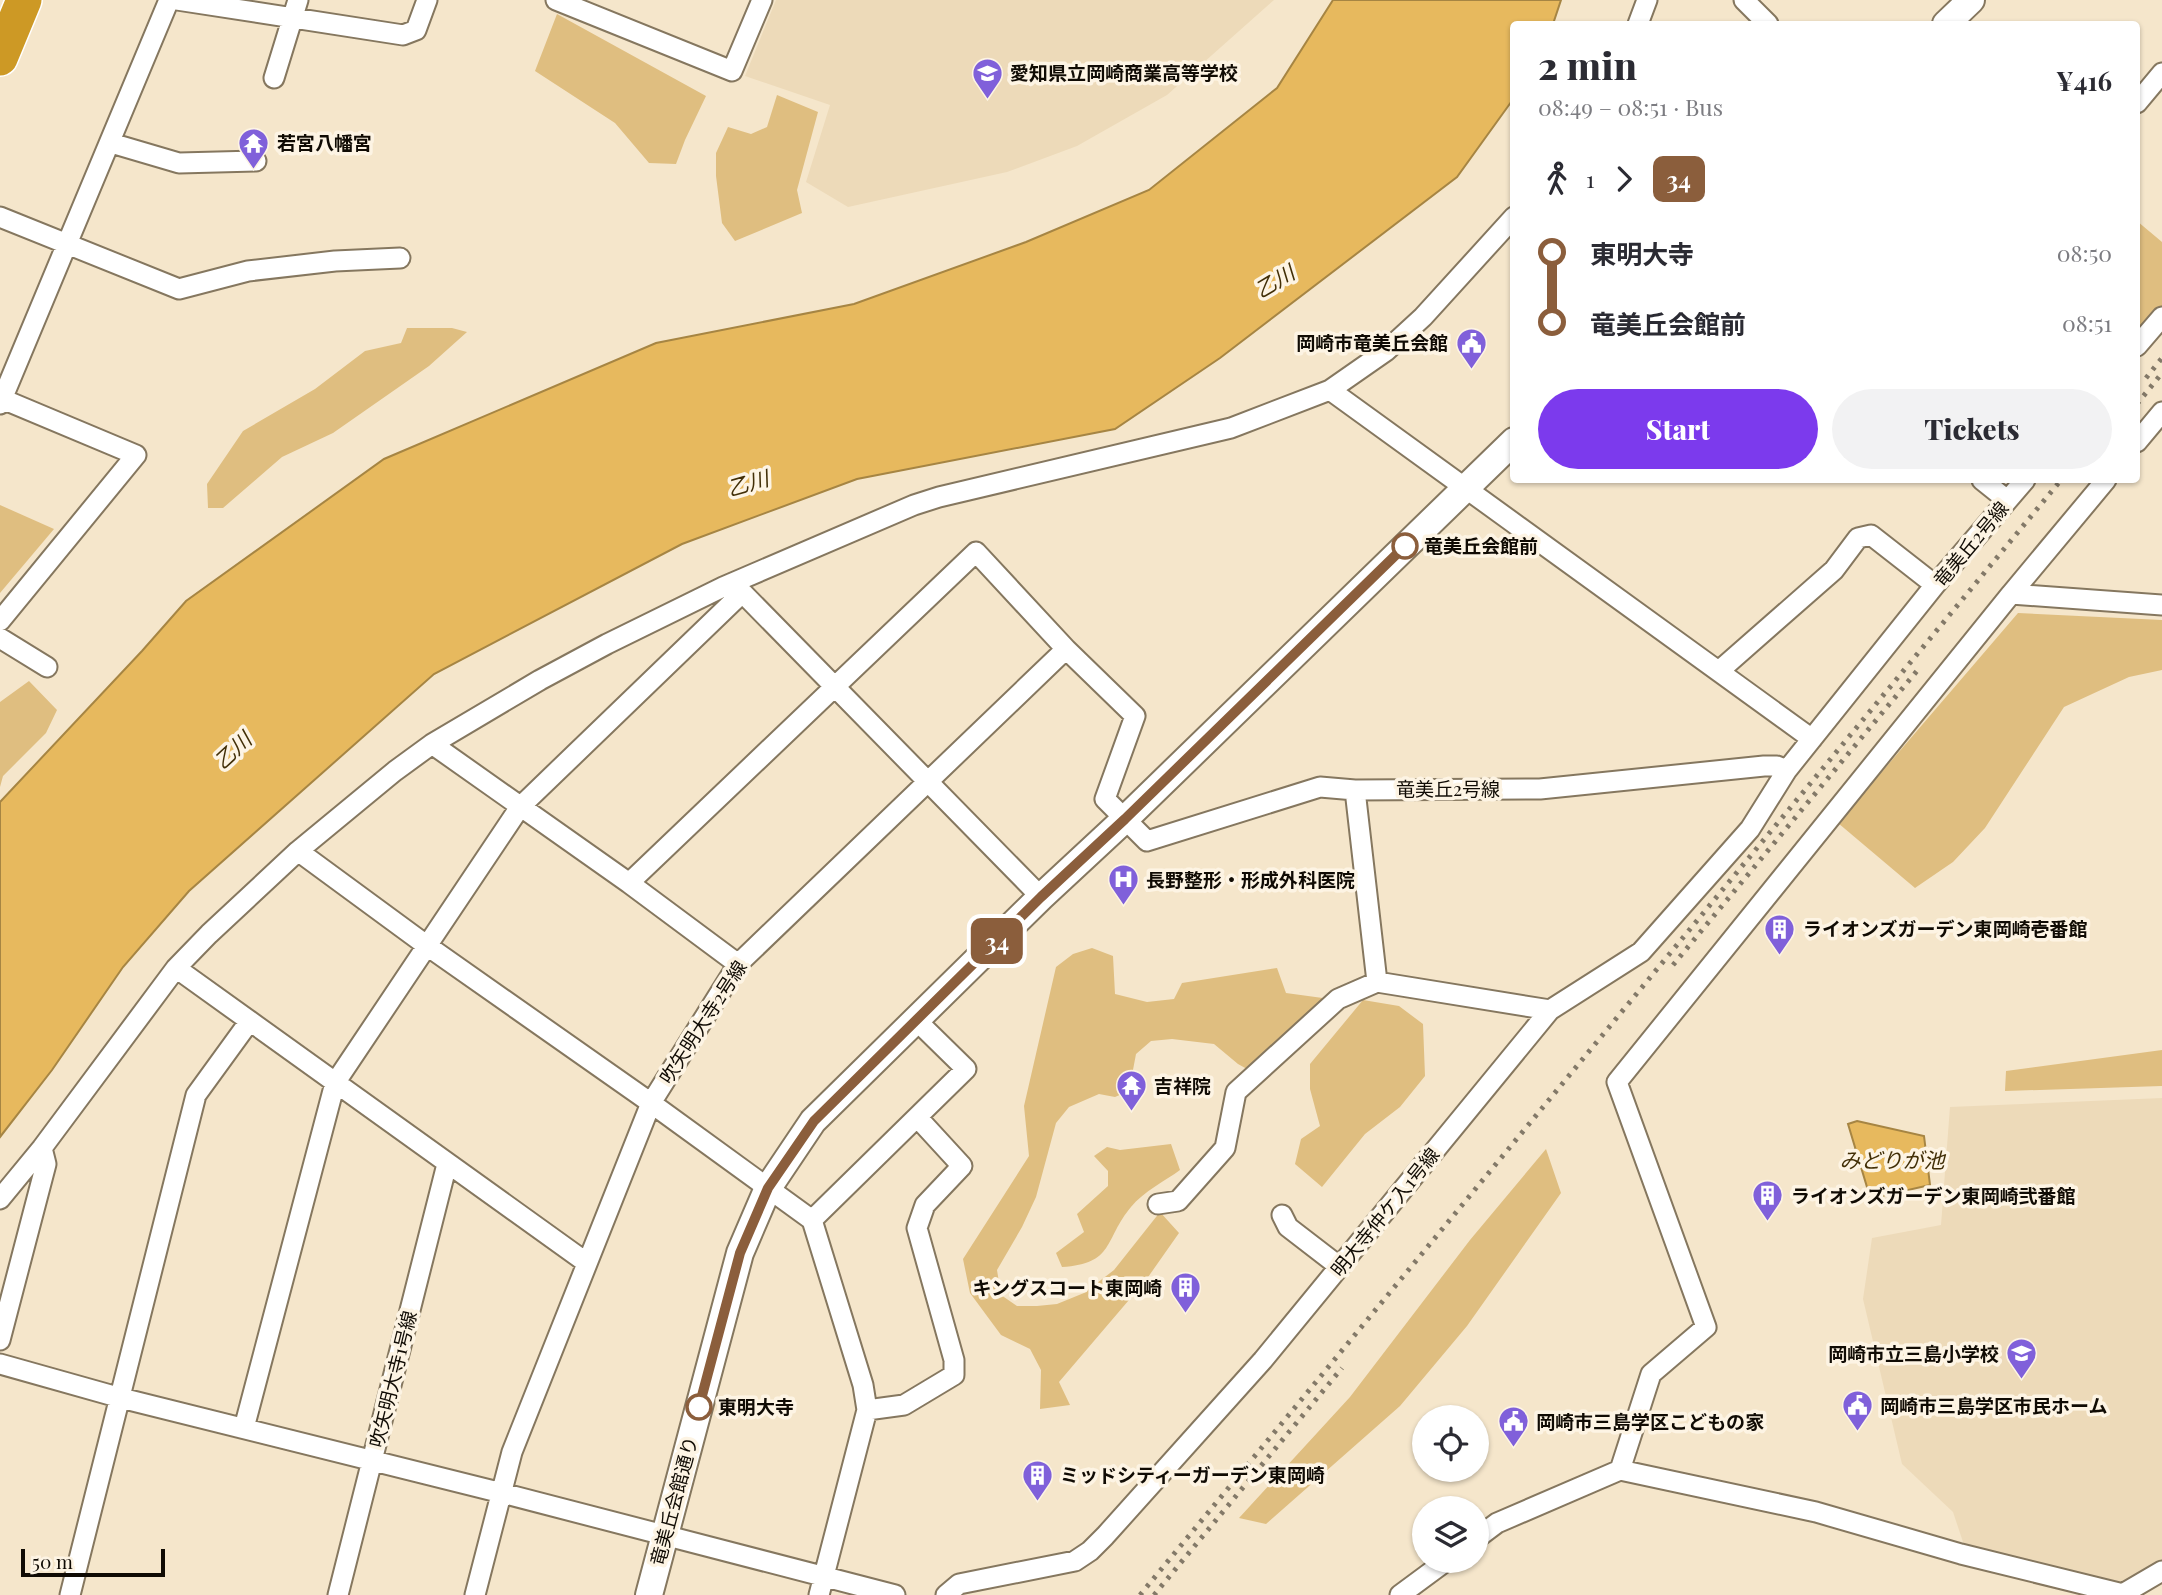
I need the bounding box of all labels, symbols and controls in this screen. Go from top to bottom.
text: 2 min [1538,39,1637,90]
school or university icon: 愛知県立岡崎商業高等学校 [970,56,1004,100]
place label: 愛知県立岡崎商業高等学校 [1010,59,1238,85]
text: ¥416 [2056,63,2112,98]
text: 08:49 – 08:51 · Bus [1538,91,1723,122]
temple icon: 若宮八幡宮 [237,126,271,170]
place label: 若宮八幡宮 [277,129,372,155]
icon: walk [1538,160,1576,198]
icon: forward [1605,160,1643,198]
text: 1 [1586,163,1595,194]
text: 34 [1667,163,1691,195]
text: 東明大寺 [1590,236,1694,271]
text: 08:50 [2057,237,2112,268]
water label: 乙川 [1249,256,1301,303]
text: 竜美丘会館前 [1590,306,1746,341]
text: 08:51 [2062,307,2112,338]
public building icon: 岡崎市竜美丘会館 [1454,326,1488,370]
place label: 岡崎市竜美丘会館 [1296,329,1448,355]
button: Start [1538,389,1818,469]
button: Tickets [1832,389,2112,469]
water label: 乙川 [723,462,773,501]
street label: 竜美丘2号線 [1927,495,2014,592]
place label: 竜美丘会館前 [1424,532,1538,558]
marker: 竜美丘会館前 [1392,533,1418,559]
water label: 乙川 [207,724,258,774]
street label: 竜美丘2号線 [1396,775,1500,801]
hospital icon: 長野整形・形成外科医院 [1106,863,1140,907]
place label: 長野整形・形成外科医院 [1146,866,1355,892]
building icon: ライオンズガーデン東岡崎壱番館 [1763,912,1797,956]
place label: ライオンズガーデン東岡崎壱番館 [1803,915,2088,941]
line badge: 34 [965,918,1028,964]
text: 34 [985,925,1009,957]
street label: 吹矢明大寺2号線 [653,955,752,1088]
temple icon: 吉祥院 [1114,1069,1148,1113]
place label: 吉祥院 [1154,1072,1211,1098]
street label: 明大寺仲ケ入1号線 [1324,1141,1444,1281]
water label: みどりが池 [1840,1145,1946,1173]
building icon: ライオンズガーデン東岡崎弐番館 [1751,1179,1785,1223]
place label: ライオンズガーデン東岡崎弐番館 [1791,1182,2076,1208]
building icon: キングスコート東岡崎 [1168,1271,1202,1315]
place label: キングスコート東岡崎 [973,1274,1162,1300]
street label: 吹矢明大寺1号線 [362,1308,422,1450]
school or university icon: 岡崎市立三島小学校 [2005,1337,2039,1381]
place label: 岡崎市立三島小学校 [1828,1340,1999,1366]
public building icon: 岡崎市三島学区市民ホーム [1840,1389,1874,1433]
place label: 岡崎市三島学区市民ホーム [1880,1392,2107,1418]
place label: 東明大寺 [718,1393,794,1419]
marker: 東明大寺 [686,1394,712,1420]
map controls [1412,1405,1489,1573]
button: locate [1412,1405,1489,1482]
public building icon: 岡崎市三島学区こどもの家 [1496,1405,1530,1449]
place label: 岡崎市三島学区こどもの家 [1536,1408,1764,1434]
street label: 竜美丘会館通り [643,1433,703,1568]
building icon: ミッドシティーガーデン東岡崎 [1020,1458,1054,1502]
place label: ミッドシティーガーデン東岡崎 [1060,1461,1325,1487]
button: layers [1412,1496,1489,1573]
scale bar [21,1546,164,1578]
text: 50 m [32,1548,73,1574]

